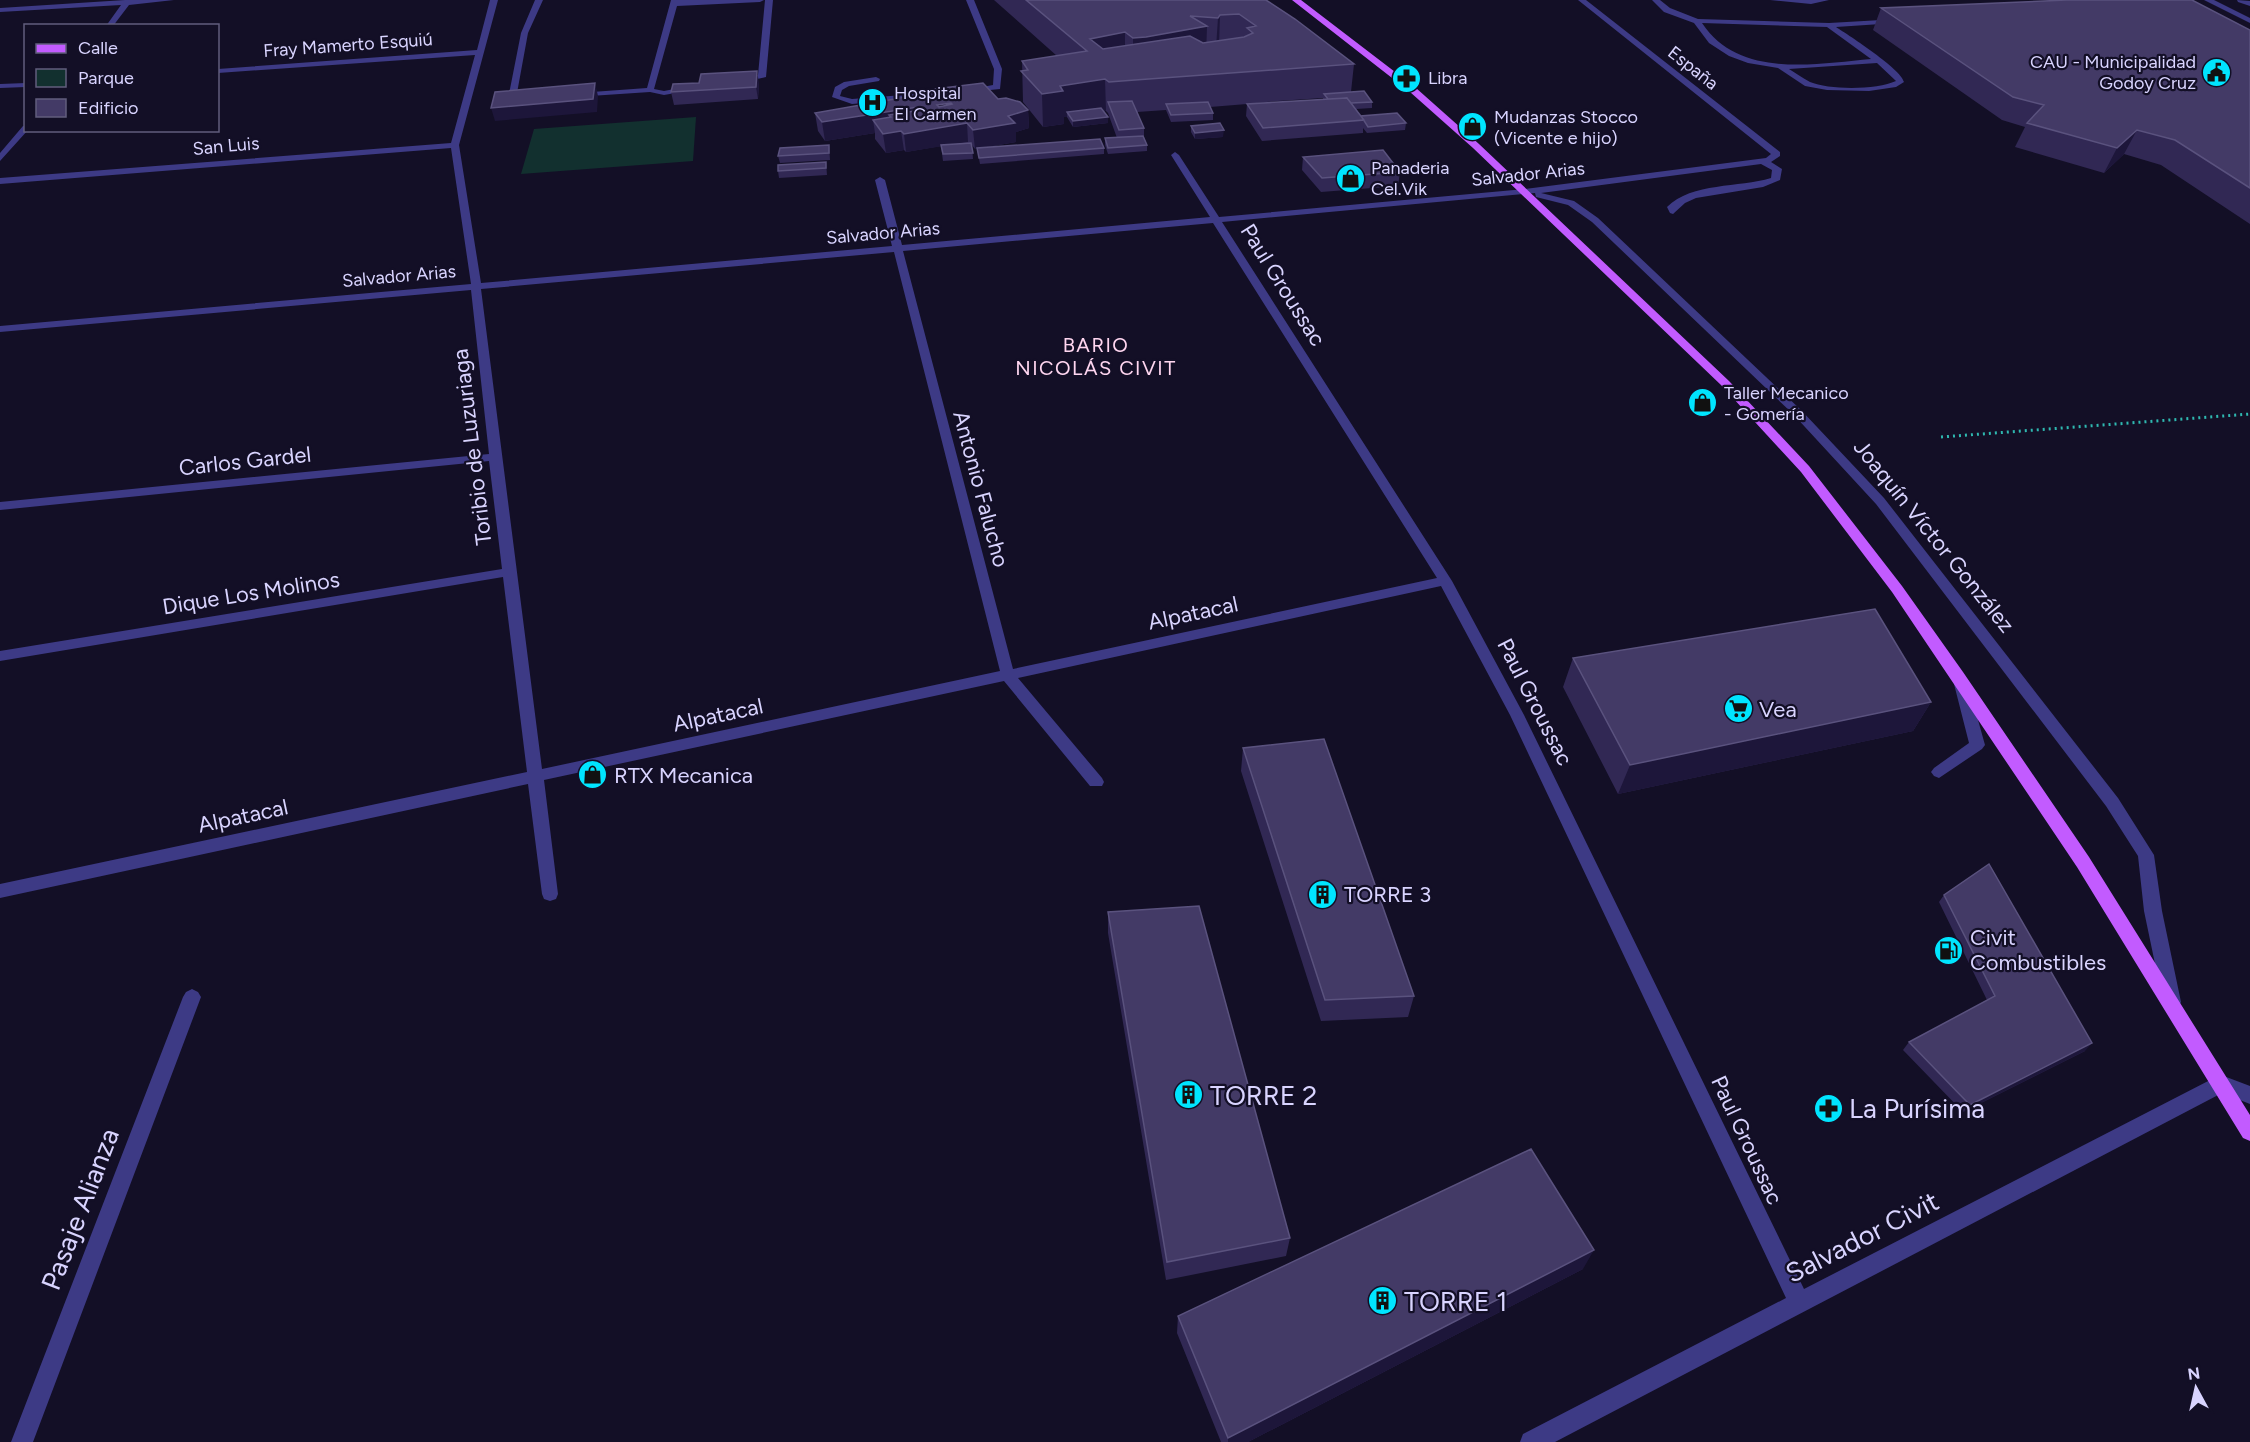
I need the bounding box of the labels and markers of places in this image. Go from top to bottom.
place label: CAU - Municipalidad Godoy Cruz [2030,51,2196,94]
public building icon: CAU - Municipalidad Godoy Cruz [2201,56,2233,88]
pharmacy icon: Libra [1391,62,1423,94]
place label: Libra [1428,67,1467,89]
place label: Hospital El Carmen [894,82,977,125]
hospital icon: Hospital El Carmen [857,87,889,119]
place label: Mudanzas Stocco (Vicente e hijo) [1494,106,1638,149]
shop icon: Mudanzas Stocco (Vicente e hijo) [1457,111,1489,143]
place label: Panaderia Cel.Vik [1371,157,1449,200]
shop icon: Panaderia Cel.Vik [1334,162,1366,194]
place label: Taller Mecanico - Gomería [1724,382,1849,425]
shop icon: Taller Mecanico - Gomería [1687,387,1719,419]
supermarket icon: Vea [1722,693,1754,725]
place label: Vea [1759,696,1797,723]
shop icon: RTX Mecanica [577,759,609,791]
place label: RTX Mecanica [614,762,753,789]
building icon: TORRE 3 [1307,878,1339,910]
place label: TORRE 3 [1344,881,1431,908]
place label: Civit Combustibles [1970,924,2106,976]
fuel station icon: Civit Combustibles [1933,934,1965,966]
building icon: TORRE 2 [1173,1079,1205,1111]
place label: TORRE 2 [1210,1079,1317,1112]
pharmacy icon: La Purísima [1812,1092,1844,1124]
place label: La Purísima [1849,1092,1985,1125]
building icon: TORRE 1 [1367,1285,1399,1317]
place label: TORRE 1 [1404,1285,1507,1318]

